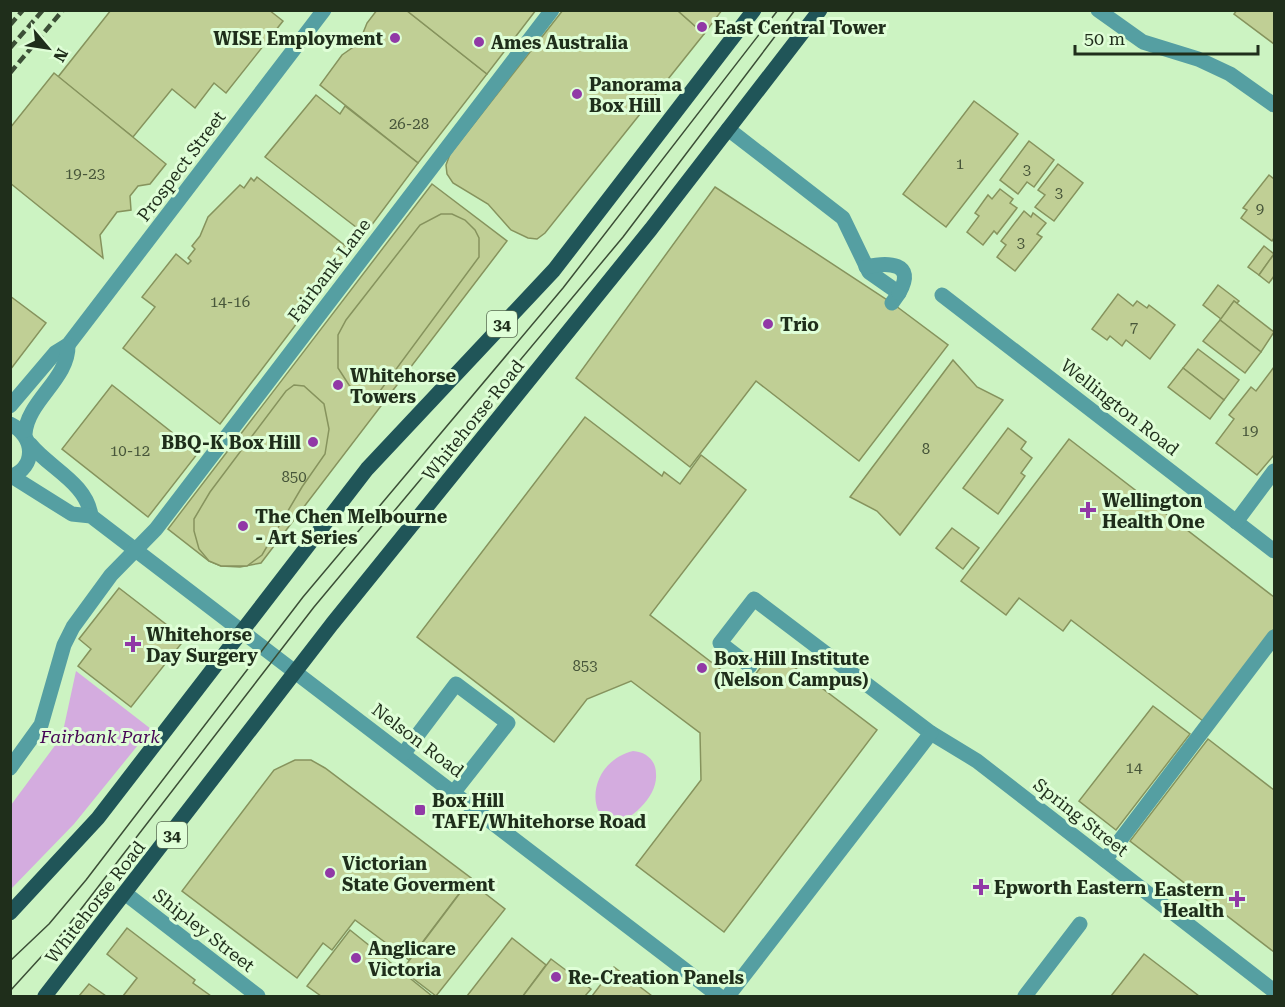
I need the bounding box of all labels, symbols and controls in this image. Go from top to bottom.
place label: East Central Tower [714,17,886,38]
north arrow [18,18,78,78]
scale bar [1075,18,1258,56]
marker: East Central Tower [695,20,709,34]
place label: WISE Employment [213,28,383,49]
text: 50 m [1084,28,1125,49]
marker: WISE Employment [388,31,402,45]
place label: Ames Australia [491,32,628,53]
marker: Ames Australia [472,35,486,49]
text: N [49,45,72,65]
place label: Panorama Box Hill [589,74,682,116]
marker: Panorama Box Hill [570,87,584,101]
street label: Prospect Street [133,106,230,225]
house number: 26-28 [389,115,429,133]
house number: 1 [956,155,964,173]
house number: 3 [1023,161,1031,179]
house number: 19-23 [65,165,105,183]
house number: 3 [1055,184,1063,202]
house number: 9 [1256,200,1264,218]
street label: Fairbank Lane [283,214,375,326]
house number: 3 [1017,234,1025,252]
house number: 14-16 [210,293,250,311]
road number: 34 [487,311,517,337]
place label: Trio [780,314,819,335]
marker: Trio [761,317,775,331]
house number: 7 [1130,318,1138,336]
street label: Wellington Road [1057,354,1184,460]
street label: Whitehorse Road [418,355,528,485]
place label: Whitehorse Towers [350,365,456,407]
marker: Whitehorse Towers [331,378,345,392]
house number: 19 [1242,422,1258,440]
place label: BBQ-K Box Hill [161,432,301,453]
marker: BBQ-K Box Hill [306,435,320,449]
house number: 8 [922,440,930,458]
house number: 10-12 [110,442,150,460]
house number: 850 [281,468,307,486]
place label: Wellington Health One [1102,490,1205,532]
marker: Wellington Health One [1079,501,1097,519]
place label: The Chen Melbourne - Art Series [255,506,448,548]
marker: The Chen Melbourne - Art Series [236,519,250,533]
place label: Whitehorse Day Surgery [146,624,258,666]
marker: Whitehorse Day Surgery [124,635,142,653]
place label: Box Hill Institute (Nelson Campus) [714,648,870,690]
house number: 853 [572,657,598,675]
marker: Box Hill Institute (Nelson Campus) [695,661,709,675]
street label: Nelson Road [368,699,468,782]
park label: Fairbank Park [39,726,160,747]
house number: 14 [1126,759,1143,777]
street label: Spring Street [1030,774,1133,861]
place label: Box Hill TAFE/Whitehorse Road [432,790,646,832]
marker: Box Hill TAFE/Whitehorse Road [413,803,427,817]
road number: 34 [157,822,187,848]
street label: Whitehorse Road [41,836,150,967]
place label: Victorian State Goverment [342,853,495,895]
marker: Victorian State Goverment [323,866,337,880]
place label: Epworth Eastern [994,877,1146,898]
marker: Epworth Eastern [972,878,990,896]
place label: Eastern Health [1154,879,1224,921]
street label: Shipley Street [149,884,259,976]
marker: Eastern Health [1228,890,1246,908]
place label: Anglicare Victoria [368,938,456,980]
marker: Anglicare Victoria [349,951,363,965]
place label: Re-Creation Panels [568,967,744,988]
marker: Re-Creation Panels [549,970,563,984]

